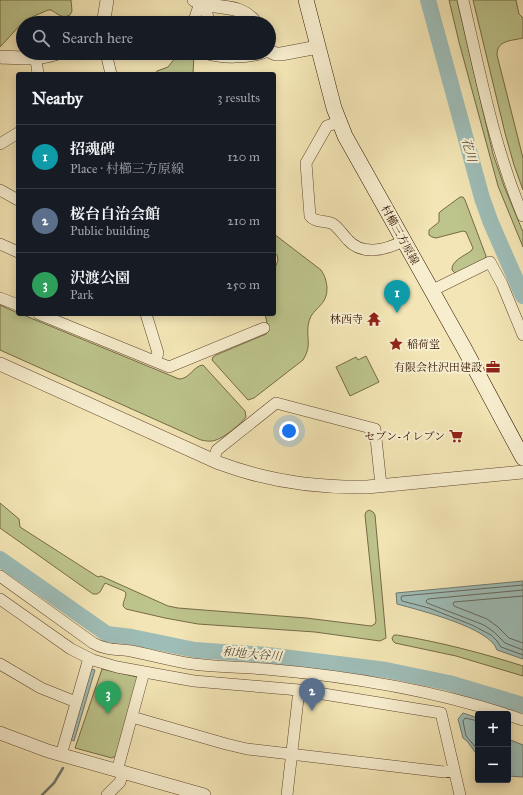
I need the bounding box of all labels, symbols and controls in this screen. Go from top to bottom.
search box [16,16,276,60]
icon: search [30,27,52,49]
text: Search here [62,29,133,47]
text: Nearby [32,88,83,109]
text: 3 results [217,90,260,106]
water label: 花川 [459,137,479,165]
text: 招魂碑 [70,140,115,158]
text: 1 [42,149,48,165]
text: 120 m [227,149,260,165]
text: Place · 村櫛三方原線 [70,161,184,177]
street label: 村櫛三方原線 [378,203,422,267]
text: 桜台自治会館 [70,205,160,223]
text: 2 [42,213,48,229]
text: 210 m [227,213,260,229]
text: Public building [70,223,149,239]
text: 沢渡公園 [70,269,130,287]
text: 3 [42,277,48,293]
text: 250 m [226,277,260,293]
pin: 1 [384,280,410,313]
text: Park [70,287,94,303]
temple icon: 林西寺 [366,311,382,327]
place label: 林西寺 [330,313,363,326]
place icon: 稲荷堂 [388,336,404,352]
place label: 稲荷堂 [407,338,440,351]
office icon: 有限会社沢田建設 [485,359,501,375]
place label: 有限会社沢田建設 [394,361,482,374]
your location [279,421,299,441]
supermarket icon: セブン-イレブン [448,428,464,444]
place label: セブン-イレブン [364,430,445,443]
water label: 和地大谷川 [221,644,284,664]
pin: 2 [299,678,325,711]
pin: 3 [95,681,121,714]
map controls [475,711,511,783]
button: + [475,711,511,747]
button: − [475,747,511,783]

